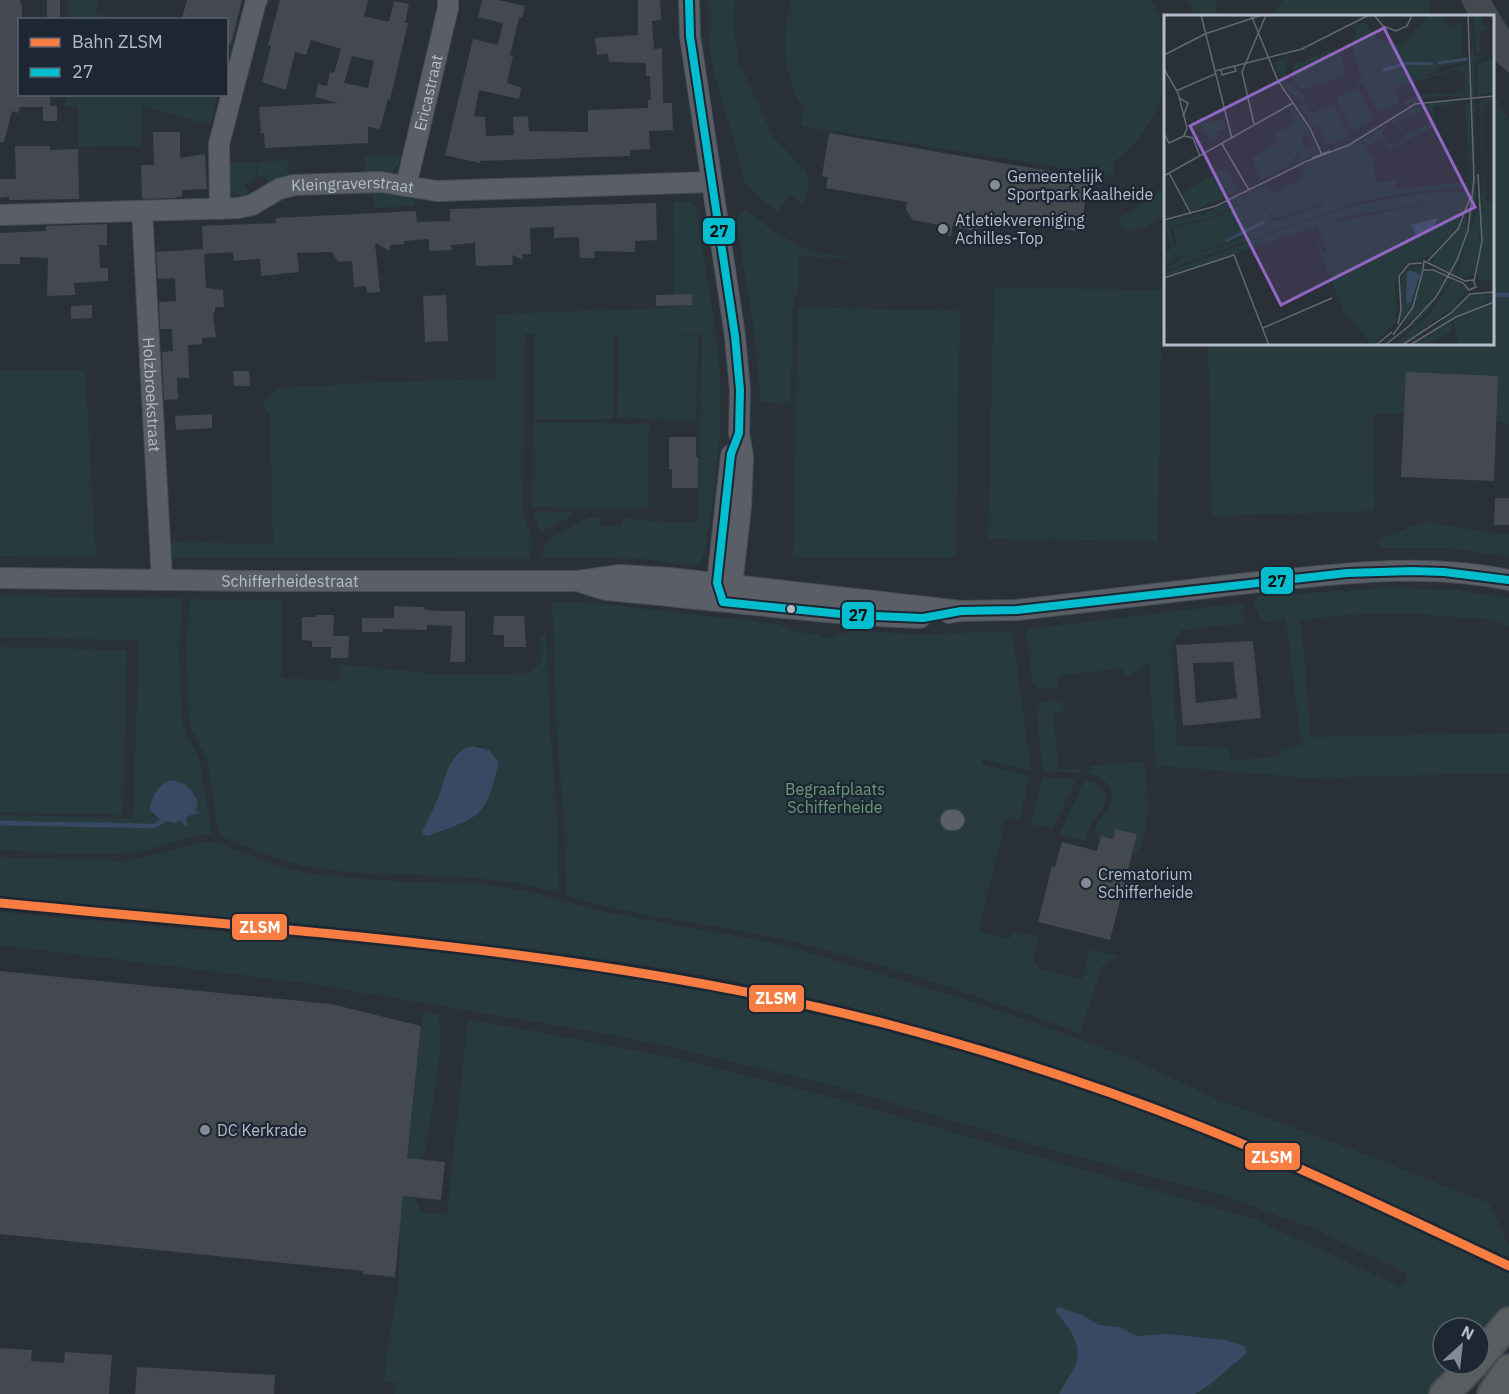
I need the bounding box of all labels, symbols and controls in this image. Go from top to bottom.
inset map [1164,15,1494,345]
legend [18,18,228,96]
text: Bahn ZLSM [72,30,163,53]
street label: Ericastraat [409,52,447,133]
text: 27 [72,60,94,83]
place label: Gemeentelijk Sportpark Kaalheide [1007,166,1153,204]
street label: Kleingraverstraat [291,172,415,197]
marker: Gemeentelijk Sportpark Kaalheide [988,178,1002,192]
place label: Atletiekvereniging Achilles-Top [955,210,1085,248]
line badge: 27 [702,217,736,245]
text: 27 [709,221,729,241]
marker: Atletiekvereniging Achilles-Top [936,222,950,236]
street label: Holzbroekstraat [139,337,165,453]
line badge: 27 [1260,566,1294,595]
street label: Schifferheidestraat [221,571,359,591]
text: 27 [1267,571,1287,591]
line badge: 27 [841,601,875,630]
unlabelled marker [785,603,797,615]
text: 27 [848,605,868,625]
park label: Begraafplaats Schifferheide [785,779,885,817]
place label: Crematorium Schifferheide [1098,864,1194,902]
marker: Crematorium Schifferheide [1079,876,1093,890]
line badge: ZLSM [231,913,288,941]
text: ZLSM [239,917,281,937]
line badge: ZLSM [748,984,805,1013]
text: ZLSM [755,988,797,1008]
place label: DC Kerkrade [217,1120,307,1140]
marker: DC Kerkrade [198,1123,212,1137]
line badge: ZLSM [1244,1142,1301,1171]
text: ZLSM [1251,1147,1293,1167]
north arrow [1431,1316,1491,1376]
text: N [1458,1321,1478,1344]

